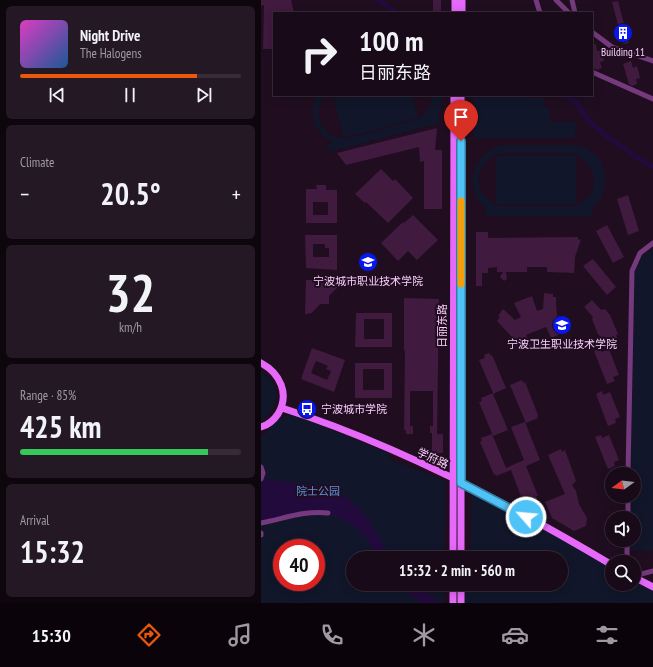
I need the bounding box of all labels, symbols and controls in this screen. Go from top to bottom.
text: 100 m [359,22,423,59]
building icon: Building 11 [612,22,634,44]
text: Night Drive [80,26,140,45]
icon: right [293,28,345,80]
text: The Halogens [80,45,142,62]
place label: Building 11 [601,45,645,59]
text: 日丽东路 [359,61,431,84]
icon: previous [46,84,68,106]
icon: pause [119,84,141,106]
icon: next [193,84,215,106]
pin [444,100,478,141]
icon: arrive [450,106,472,128]
text: Climate [20,154,54,171]
text: 20.5° [100,174,161,213]
text: − [20,180,29,208]
text: + [232,180,241,208]
school or university icon: 宁波城市职业技术学院 [357,251,379,273]
text: 32 [106,259,155,326]
place label: 宁波城市职业技术学院 [313,274,423,288]
street label: 日丽东路 [435,304,449,348]
school or university icon: 宁波卫生职业技术学院 [551,314,573,336]
text: km/h [119,319,142,336]
place label: 宁波卫生职业技术学院 [507,337,617,351]
text: Range · 85% [20,387,76,404]
bus stop icon: 宁波城市学院 [296,398,318,420]
place label: 宁波城市学院 [321,402,387,416]
text: 425 km [20,407,101,446]
street label: 学府路 [415,445,451,471]
north arrow [605,467,641,503]
map controls [605,467,641,591]
park label: 院士公园 [296,484,340,498]
position arrow [505,496,547,538]
button: sound [605,511,641,547]
text: Arrival [20,512,49,529]
text: 15:32 [20,532,85,571]
speed limit sign: 40 [273,539,325,591]
button: search [605,555,641,591]
text: 15:32 · 2 min · 560 m [399,561,515,580]
icon: directions [135,621,163,649]
icon: music [226,621,254,649]
icon: phone [318,621,346,649]
icon: climate [410,621,438,649]
icon: car [501,621,529,649]
icon: filters [593,621,621,649]
text: 15:30 [32,624,71,647]

